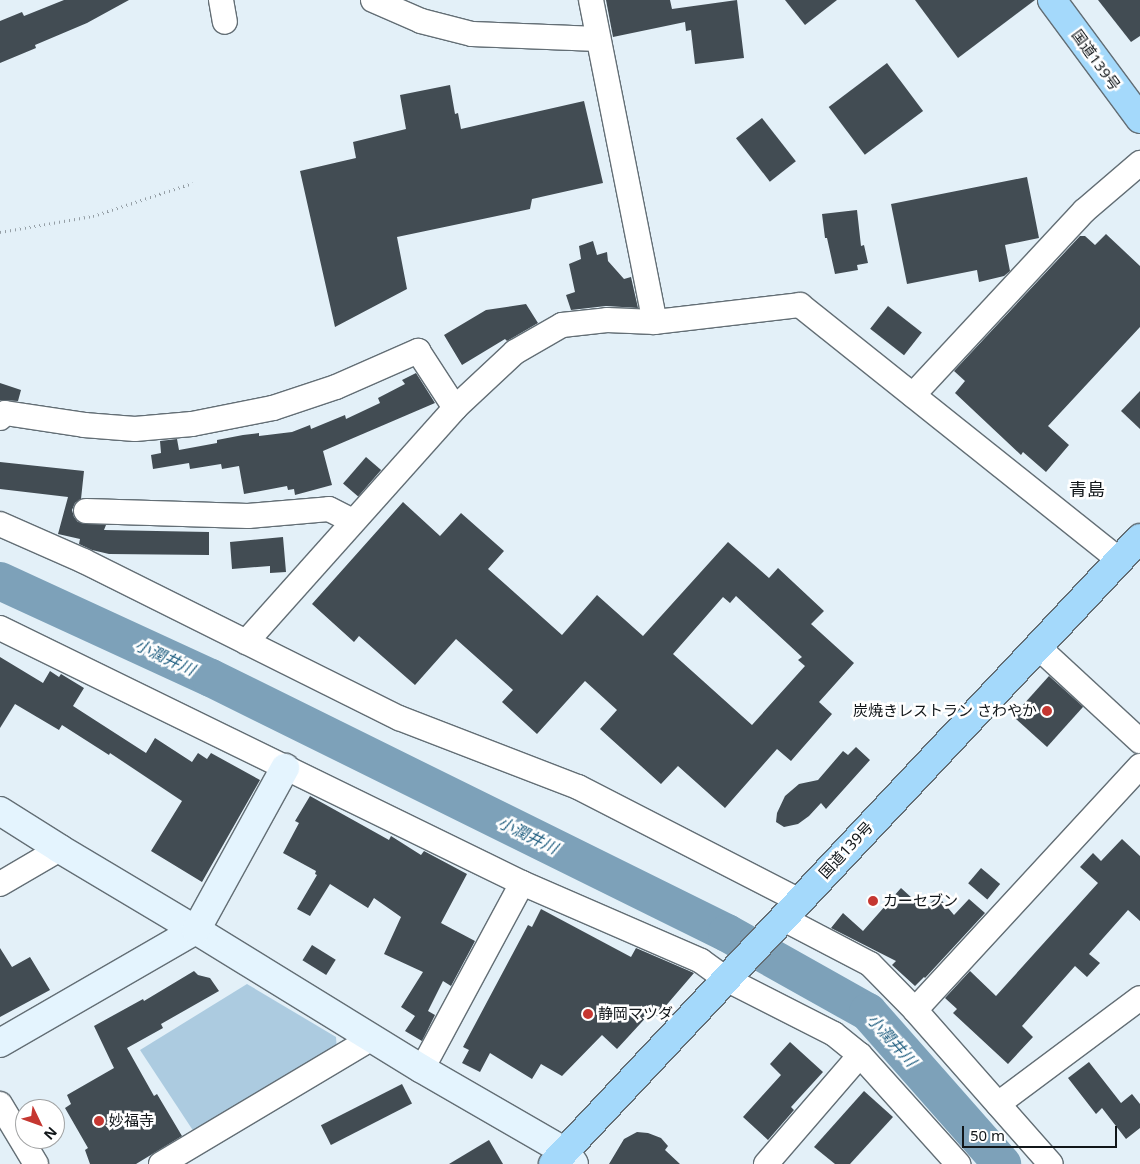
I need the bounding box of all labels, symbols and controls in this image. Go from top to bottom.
street label: 国道139号 [1068,26,1124,94]
district label: 青島 [1069,478,1105,500]
water label: 小潤井川 [132,635,198,679]
place label: 炭焼きレストラン さわやか [853,702,1037,720]
marker: 炭焼きレストラン さわやか [1041,705,1053,717]
water label: 小潤井川 [495,812,561,858]
street label: 国道139号 [815,818,877,882]
place label: カーセブン [883,892,958,910]
marker: カーセブン [867,895,879,907]
place label: 静岡マツダ [598,1005,673,1023]
marker: 静岡マツダ [582,1008,594,1020]
water label: 小潤井川 [863,1010,921,1070]
north arrow [15,1099,65,1149]
place label: 妙福寺 [109,1112,154,1130]
marker: 妙福寺 [93,1115,105,1127]
scale bar [965,1116,1120,1148]
text: N [40,1123,62,1144]
text: 50 m [970,1125,1005,1145]

